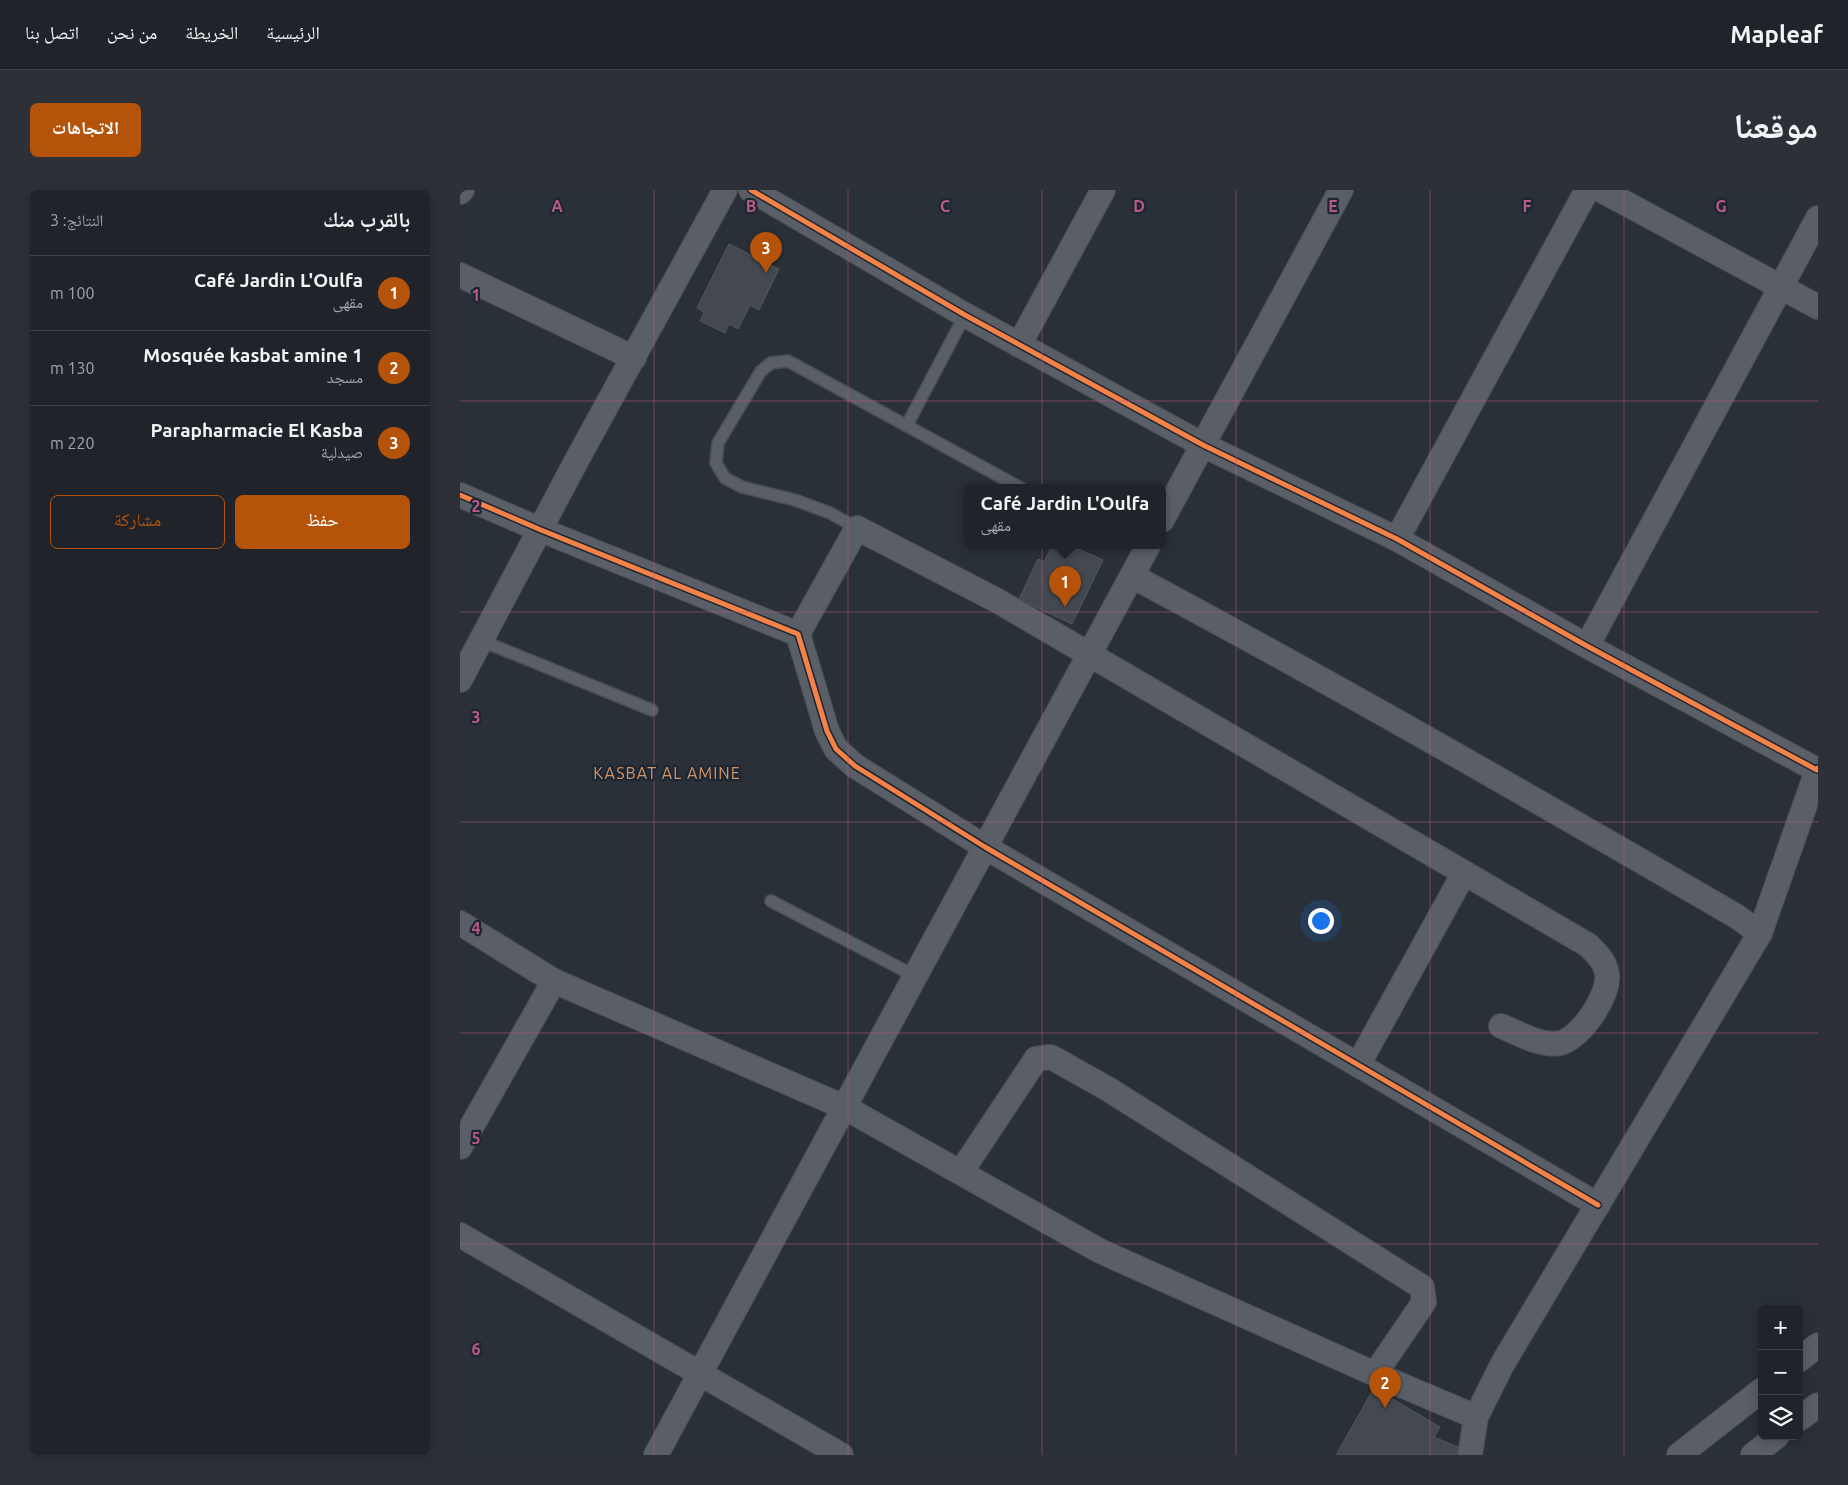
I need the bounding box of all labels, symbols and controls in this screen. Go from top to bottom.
text: Mapleaf [1730,21,1823,48]
text: اتصل بنا [25,22,79,42]
text: من نحن [107,22,157,42]
text: الخريطة [185,22,238,42]
text: الرئيسية [266,22,320,42]
button: الاتجاهات [30,103,141,157]
text: موقعنا [1733,105,1818,145]
text: A [551,197,563,215]
text: B [746,197,756,215]
text: C [940,197,950,215]
text: D [1133,197,1145,215]
text: E [1328,197,1338,215]
text: F [1523,197,1532,215]
text: G [1715,197,1727,215]
text: بالقرب منك [323,207,410,231]
text: النتائج: 3 [50,211,103,229]
pin: 3 [750,232,782,273]
text: Café Jardin L'Oulfa [194,269,363,291]
text: 100 m [50,284,95,302]
text: 1 [389,284,399,302]
text: 1 [471,286,481,304]
text: مقهى [332,293,363,311]
text: Mosquée kasbat amine 1 [143,344,363,366]
text: 130 m [50,359,95,377]
text: 2 [389,359,399,377]
text: مسجد [327,368,363,386]
text: Parapharmacie El Kasba [151,419,363,441]
text: 220 m [50,434,95,452]
text: 3 [389,434,399,452]
text: صيدلية [321,443,363,461]
popup [964,484,1166,549]
text: Café Jardin L'Oulfa [981,492,1149,514]
button: مشاركة [50,495,225,549]
button: حفظ [235,495,410,549]
text: 2 [471,497,481,515]
text: مقهى [981,516,1011,534]
pin: 1 [1049,566,1081,607]
text: 3 [471,708,481,726]
district label: KASBAT AL AMINE [593,764,741,782]
your location [1308,908,1334,934]
text: 4 [471,919,481,937]
text: 5 [471,1129,481,1147]
map controls [1758,1305,1803,1440]
button: + [1758,1305,1803,1350]
text: 6 [471,1340,481,1358]
button: − [1758,1350,1803,1395]
pin: 2 [1369,1367,1401,1408]
button: layers [1758,1395,1803,1440]

